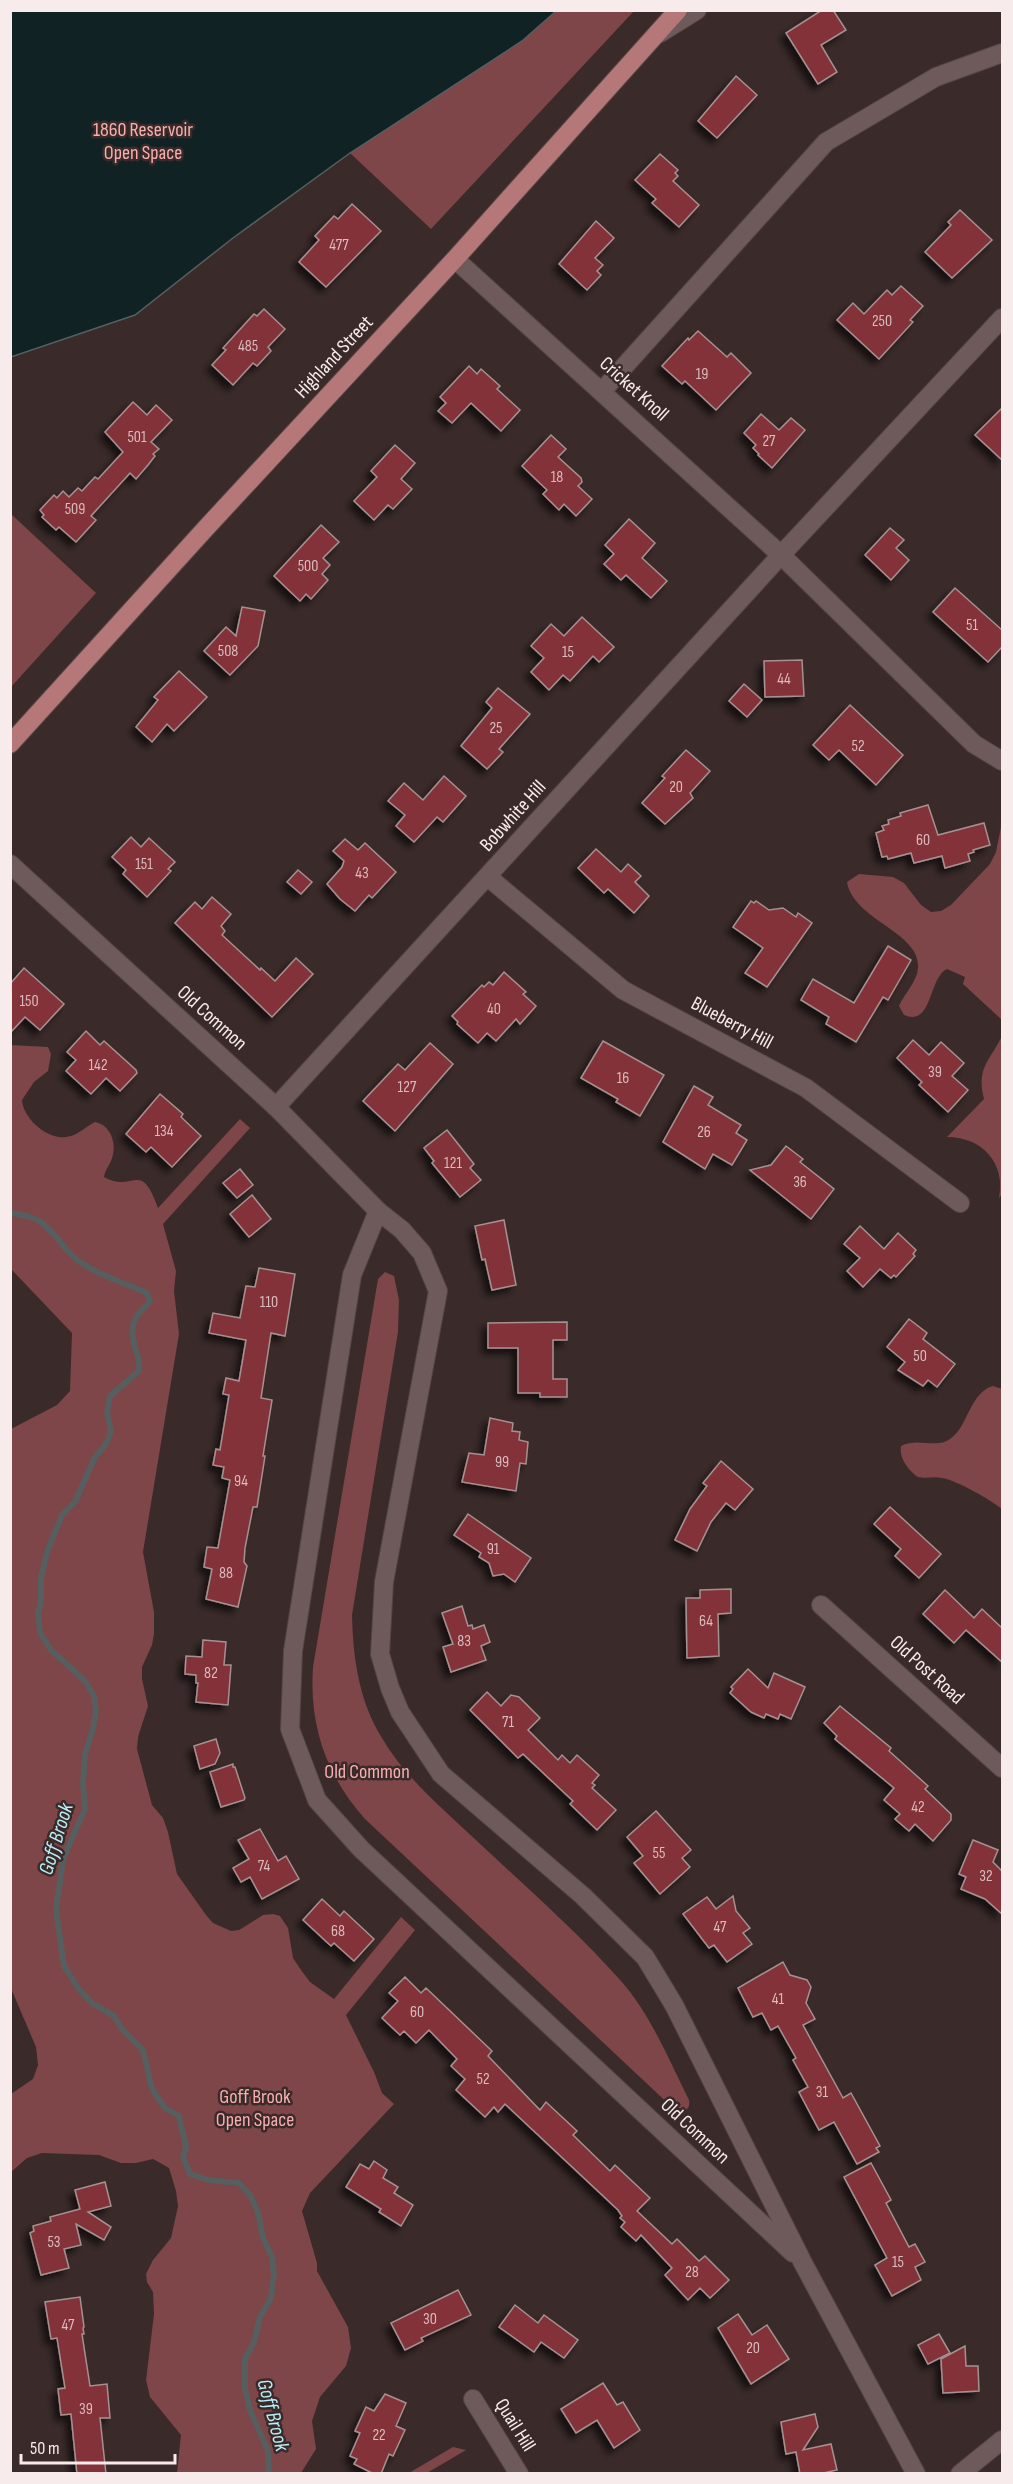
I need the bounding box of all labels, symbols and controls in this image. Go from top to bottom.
park label: 1860 Reservoir Open Space [93,118,193,165]
house number: 477 [329,236,349,255]
street label: Highland Street [290,311,378,403]
house number: 250 [872,312,892,331]
house number: 485 [238,337,258,356]
street label: Cricket Knoll [594,352,674,426]
house number: 19 [696,365,708,384]
house number: 501 [127,428,147,447]
house number: 27 [762,432,776,451]
house number: 18 [551,468,563,487]
house number: 509 [65,500,85,519]
house number: 500 [298,557,318,576]
house number: 51 [966,616,978,635]
house number: 508 [218,642,238,661]
house number: 15 [562,643,574,662]
house number: 44 [777,670,791,689]
house number: 25 [489,719,503,738]
house number: 52 [851,737,865,756]
street label: Bobwhite Hill [475,775,551,857]
house number: 20 [669,778,683,797]
house number: 60 [916,831,930,850]
house number: 151 [135,855,153,874]
house number: 43 [355,864,369,883]
street label: Old Common [172,980,252,1056]
street label: Blueberry Hill [687,991,777,1055]
house number: 150 [19,992,39,1011]
house number: 40 [487,1000,501,1019]
house number: 142 [89,1056,107,1075]
house number: 39 [928,1063,942,1082]
house number: 16 [617,1069,629,1088]
house number: 127 [398,1078,417,1097]
house number: 134 [154,1122,174,1141]
house number: 26 [697,1123,711,1142]
house number: 121 [444,1154,462,1173]
house number: 36 [793,1173,807,1192]
house number: 110 [260,1293,278,1312]
house number: 50 [913,1347,927,1366]
house number: 99 [495,1453,509,1472]
house number: 94 [234,1472,248,1491]
house number: 91 [487,1540,500,1559]
house number: 88 [219,1564,233,1583]
house number: 64 [699,1612,713,1631]
street label: Old Post Road [885,1630,969,1710]
house number: 83 [457,1632,471,1651]
house number: 82 [204,1664,218,1683]
house number: 71 [502,1713,514,1732]
park label: Old Common [324,1760,410,1784]
house number: 42 [911,1798,925,1817]
water label: Goff Brook [33,1799,79,1878]
house number: 55 [653,1844,665,1863]
house number: 74 [258,1857,270,1876]
house number: 32 [979,1867,993,1886]
house number: 47 [714,1918,727,1937]
house number: 68 [331,1922,345,1941]
house number: 41 [772,1990,785,2009]
house number: 60 [410,2003,424,2022]
house number: 52 [476,2070,490,2089]
house number: 31 [816,2083,829,2102]
park label: Goff Brook Open Space [216,2085,294,2132]
street label: Old Common [656,2093,734,2169]
house number: 53 [47,2233,61,2252]
house number: 15 [892,2253,904,2272]
house number: 28 [685,2263,699,2282]
house number: 30 [423,2310,437,2329]
house number: 47 [62,2316,75,2335]
house number: 20 [746,2339,760,2358]
water label: Goff Brook [251,2376,295,2455]
street label: Quail Hill [489,2394,541,2456]
house number: 39 [79,2400,93,2419]
house number: 22 [372,2426,386,2445]
scale bar [21,2427,176,2465]
text: 50 m [30,2438,60,2459]

